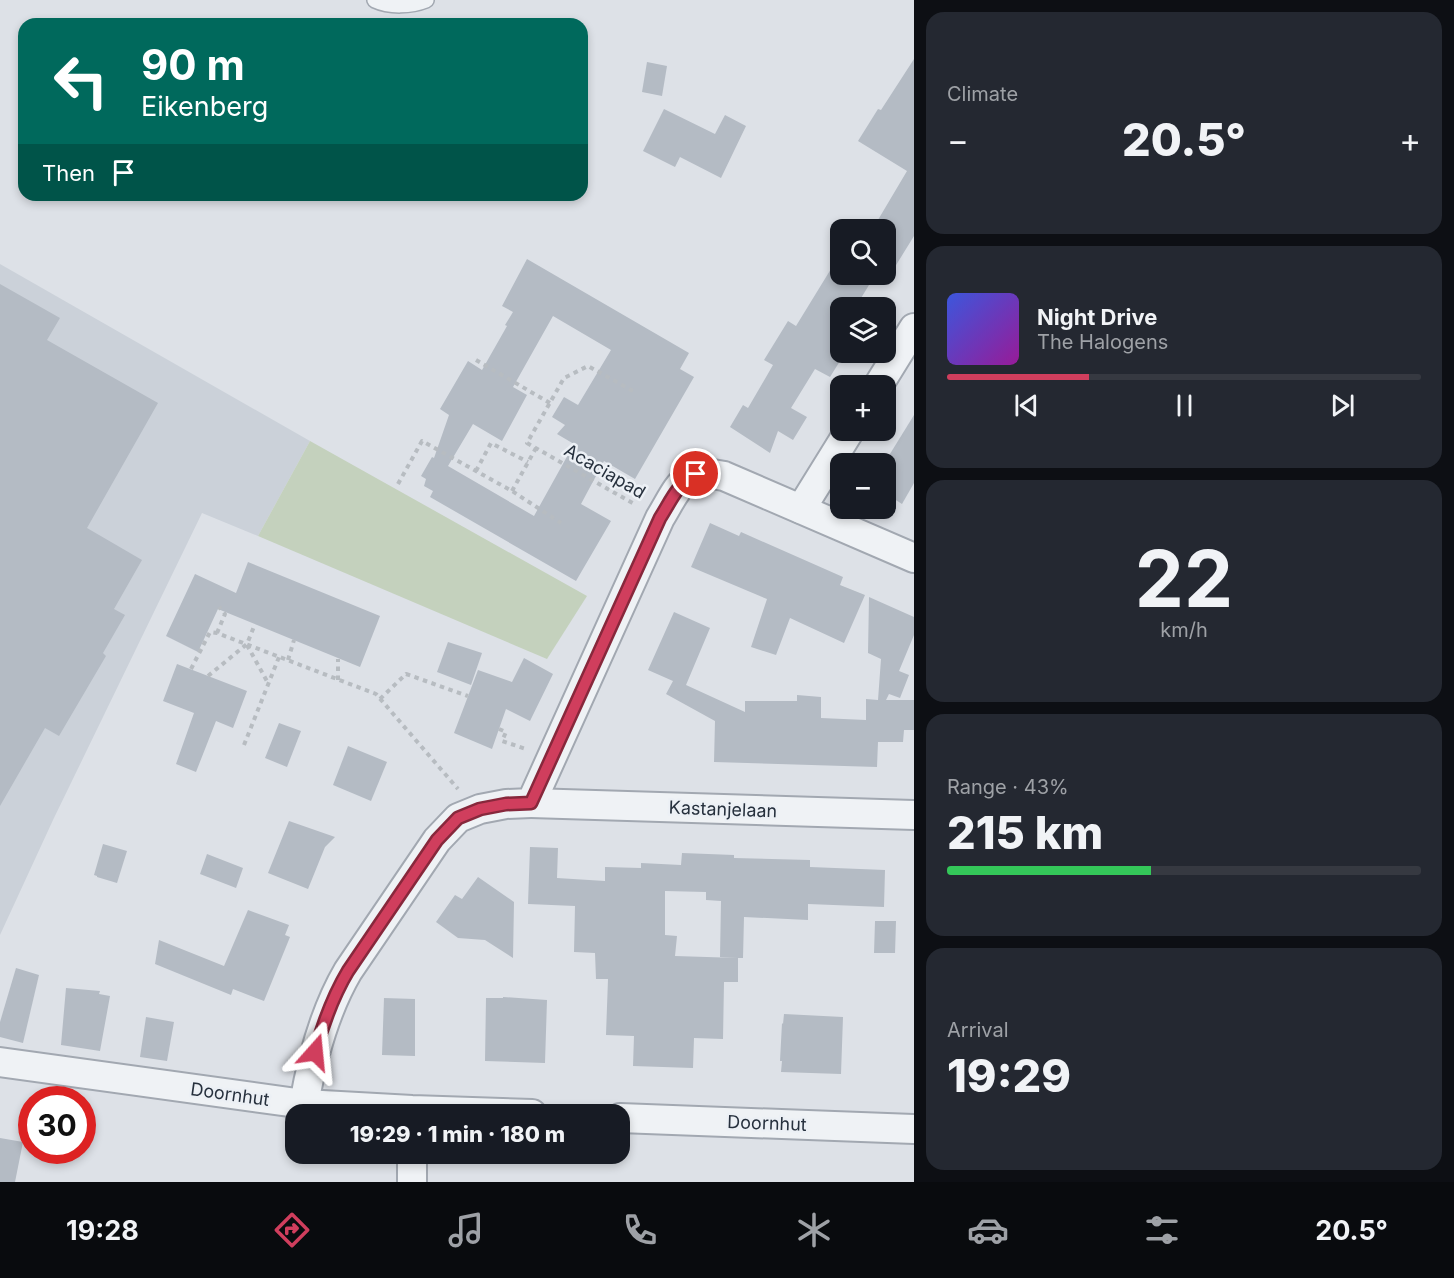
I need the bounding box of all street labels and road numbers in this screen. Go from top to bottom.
street label: Acaciapad [561,439,649,503]
street label: Kastanjelaan [668,797,778,821]
street label: Doornhut [189,1078,271,1110]
street label: Doornhut [727,1111,807,1135]

